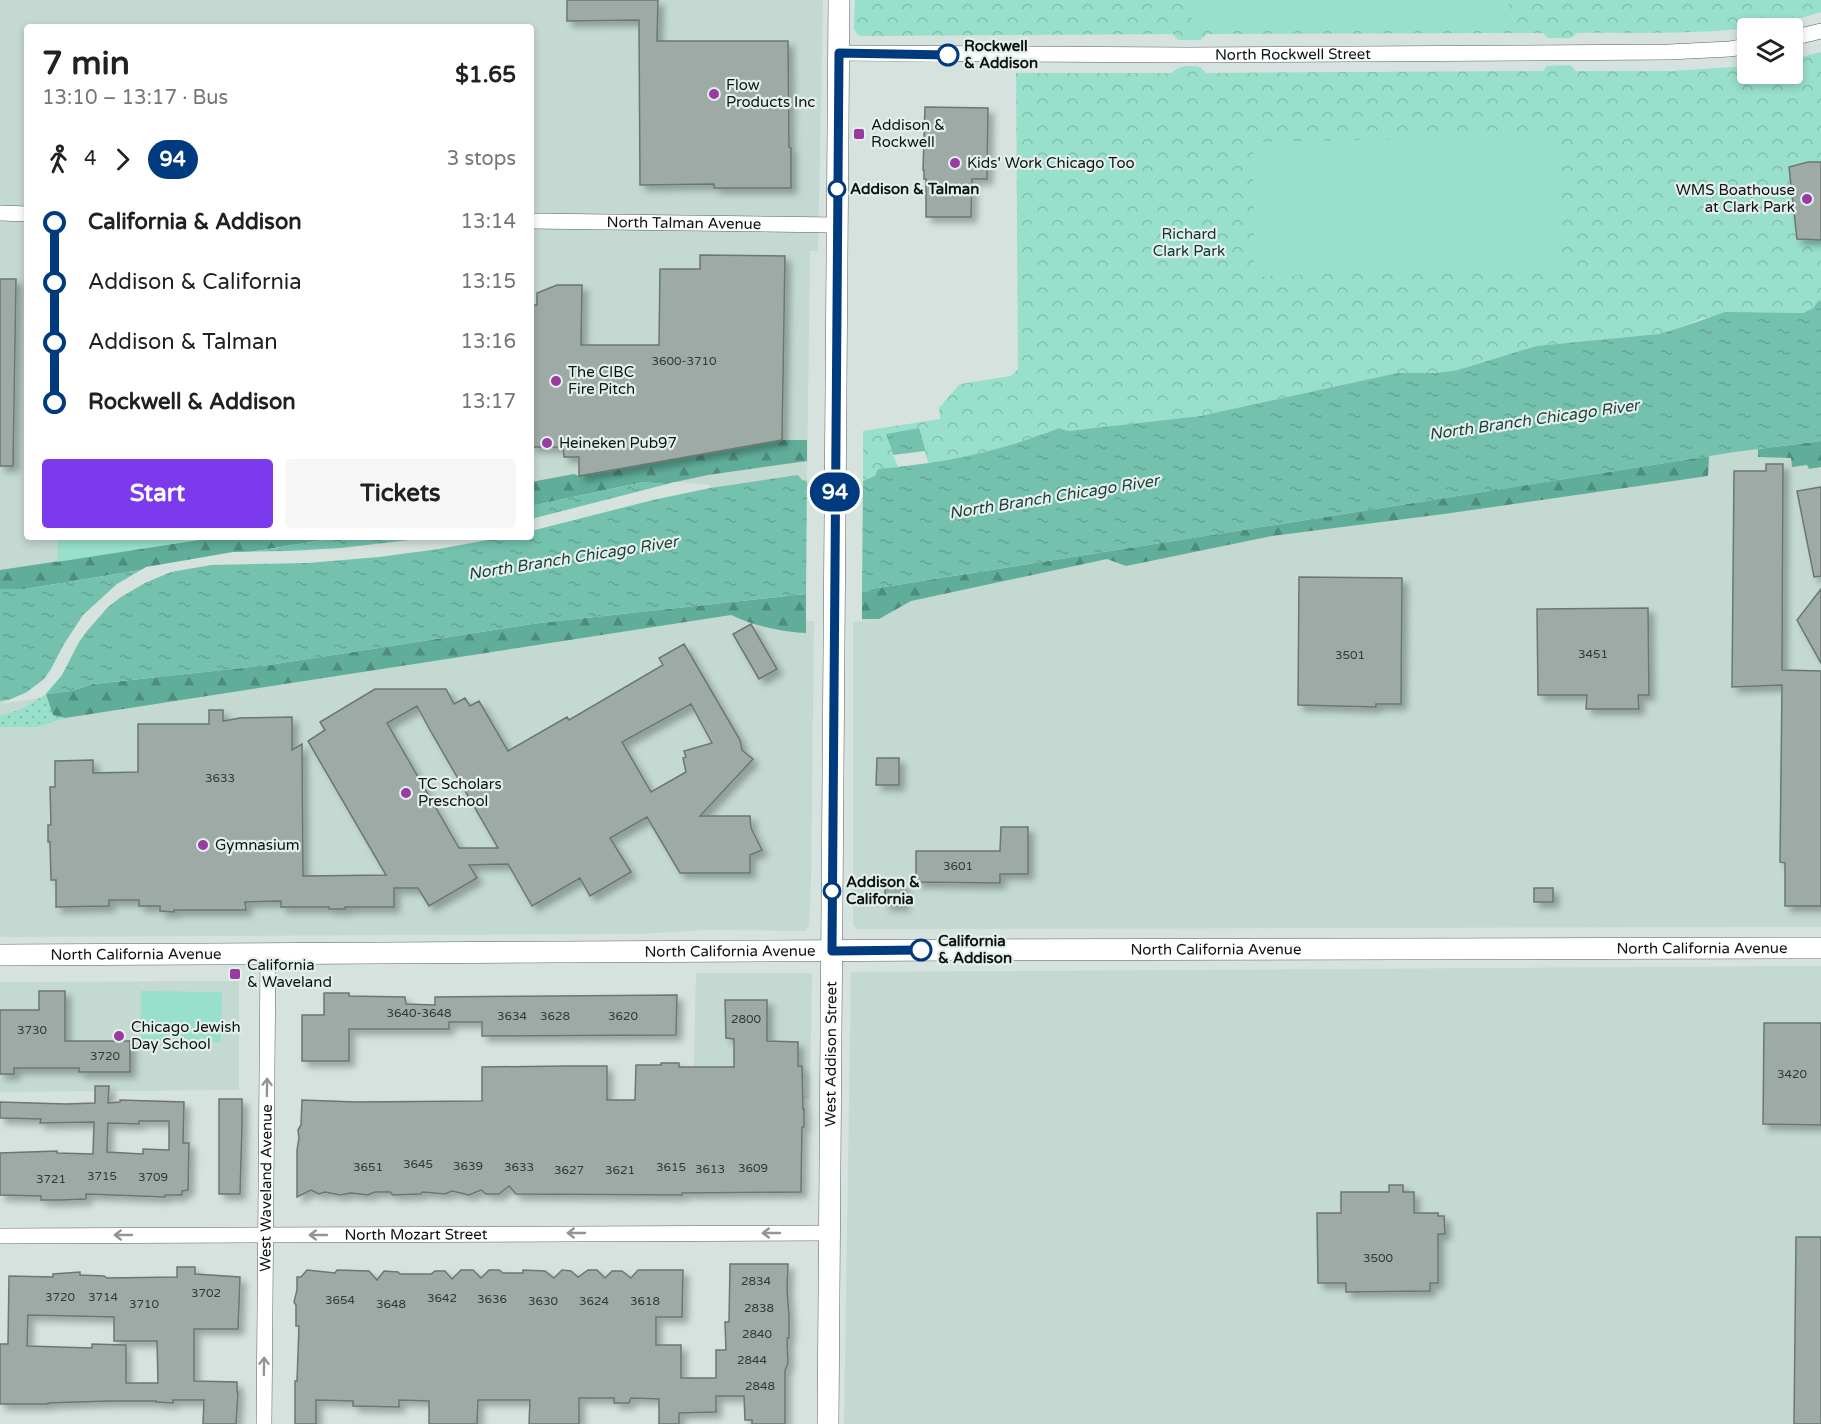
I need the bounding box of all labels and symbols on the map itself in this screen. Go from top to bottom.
place label: Rockwell & Addison [964,37,1038,72]
marker: Rockwell & Addison [937,44,959,66]
street label: North Rockwell Street [1215,45,1371,64]
place label: Flow Products Inc [726,76,815,111]
marker: Flow Products Inc [707,87,721,101]
place label: Addison & Rockwell [871,116,945,151]
marker: Addison & Rockwell [852,127,866,141]
place label: Kids' Work Chicago Too [967,154,1135,172]
marker: Kids' Work Chicago Too [948,156,962,170]
marker: Addison & Talman [828,180,846,198]
place label: Addison & Talman [850,180,979,198]
place label: WMS Boathouse at Clark Park [1676,181,1795,216]
marker: WMS Boathouse at Clark Park [1800,192,1814,206]
street label: North Talman Avenue [607,213,761,233]
park label: Richard Clark Park [1153,225,1225,260]
house number: 3600-3710 [651,354,717,368]
place label: The CIBC Fire Pitch [568,363,635,398]
marker: The CIBC Fire Pitch [549,374,563,388]
water label: North Branch Chicago River [1428,395,1642,445]
place label: Heineken Pub97 [559,434,677,452]
marker: Heineken Pub97 [540,436,554,450]
water label: North Branch Chicago River [948,470,1162,523]
line badge: 94 [808,472,862,512]
water label: North Branch Chicago River [467,531,681,584]
house number: 3451 [1578,647,1608,661]
house number: 3501 [1335,648,1365,662]
house number: 3633 [205,771,235,785]
place label: TC Scholars Preschool [418,775,502,810]
marker: TC Scholars Preschool [399,786,413,800]
place label: Gymnasium [215,836,300,854]
marker: Gymnasium [196,838,210,852]
house number: 3601 [943,859,973,873]
place label: Addison & California [846,873,920,908]
marker: Addison & California [823,882,841,900]
place label: California & Addison [938,932,1012,967]
marker: California & Addison [910,939,932,961]
street label: North California Avenue [1616,939,1788,957]
street label: North California Avenue [1130,940,1302,959]
street label: North California Avenue [644,942,816,961]
street label: North California Avenue [50,945,222,964]
place label: California & Waveland [247,956,332,991]
marker: California & Waveland [228,967,242,981]
street label: West Addison Street [821,981,840,1127]
house number: 3640-3648 [386,1006,452,1020]
house number: 3634 [497,1009,528,1023]
house number: 3628 [540,1009,570,1023]
house number: 3620 [608,1009,639,1023]
house number: 2800 [731,1012,762,1026]
place label: Chicago Jewish Day School [131,1018,241,1053]
house number: 3730 [17,1023,48,1037]
marker: Chicago Jewish Day School [112,1029,126,1043]
house number: 3720 [90,1049,121,1063]
house number: 3420 [1777,1067,1808,1081]
one-way arrow [261,1077,273,1097]
street label: West Waveland Avenue [256,1104,276,1272]
house number: 3645 [403,1157,433,1171]
house number: 3639 [453,1159,483,1173]
house number: 3651 [353,1160,383,1174]
house number: 3633 [504,1160,534,1174]
house number: 3615 [656,1160,686,1174]
house number: 3609 [738,1161,768,1175]
house number: 3613 [695,1162,725,1176]
house number: 3627 [554,1163,584,1177]
house number: 3621 [605,1163,635,1177]
house number: 3715 [87,1169,117,1183]
house number: 3709 [138,1170,168,1184]
house number: 3721 [36,1172,66,1186]
street label: North Mozart Street [344,1225,488,1244]
one-way arrow [567,1227,587,1239]
one-way arrow [762,1227,782,1239]
one-way arrow [309,1229,329,1241]
one-way arrow [114,1230,134,1241]
house number: 3500 [1363,1251,1394,1265]
house number: 2834 [741,1274,772,1288]
house number: 3702 [191,1286,221,1300]
house number: 3720 [45,1290,76,1304]
house number: 3714 [88,1290,119,1304]
house number: 3642 [427,1291,457,1305]
house number: 3636 [477,1292,507,1306]
house number: 3654 [325,1293,356,1307]
house number: 3630 [528,1294,559,1308]
house number: 3624 [579,1294,610,1308]
house number: 3618 [630,1294,660,1308]
house number: 3710 [129,1297,160,1311]
house number: 3648 [376,1297,406,1311]
house number: 2838 [744,1301,774,1315]
house number: 2840 [742,1327,773,1341]
house number: 2844 [737,1353,768,1367]
one-way arrow [258,1356,270,1376]
house number: 2848 [745,1379,775,1393]

